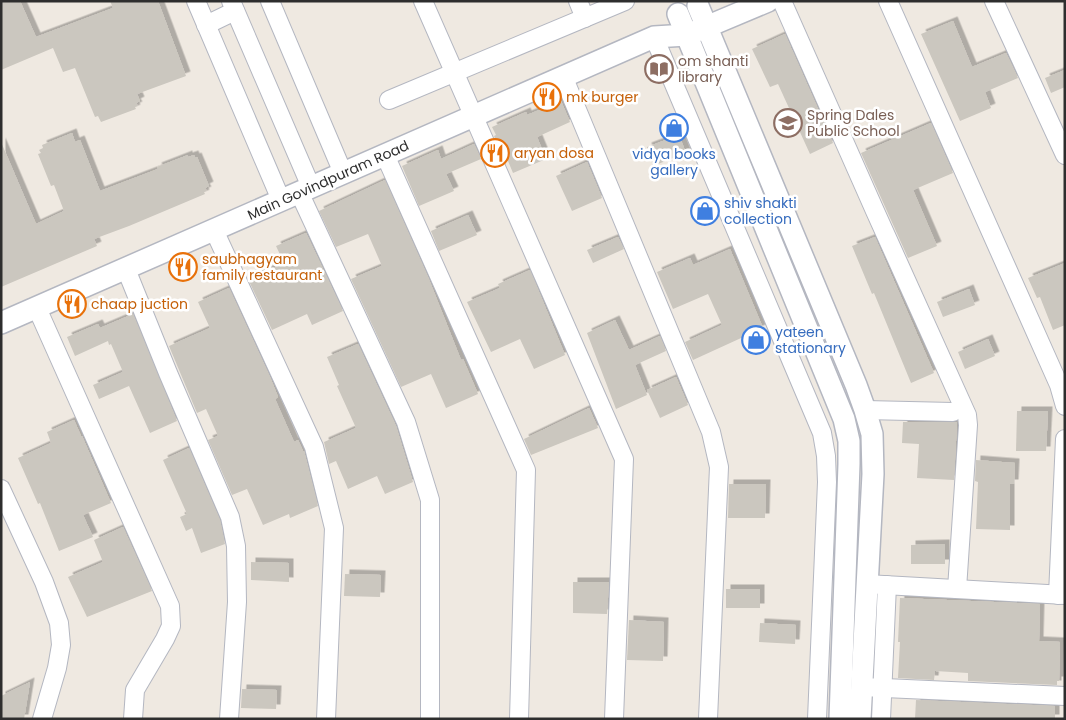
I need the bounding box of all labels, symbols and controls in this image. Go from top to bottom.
place label: om shanti library [678,51,748,87]
library icon: om shanti library [644,54,674,84]
restaurant icon: mk burger [532,82,562,112]
place label: mk burger [566,87,638,107]
place label: Spring Dales Public School [807,105,900,141]
school or university icon: Spring Dales Public School [773,108,803,138]
shop icon: vidya books gallery [659,113,689,143]
street label: Main Govindpuram Road [244,135,412,225]
restaurant icon: aryan dosa [480,138,510,168]
place label: aryan dosa [514,143,594,163]
place label: vidya books gallery [632,144,716,180]
place label: shiv shakti collection [724,193,797,229]
shop icon: shiv shakti collection [690,196,720,226]
place label: saubhagyam family restaurant [202,249,322,285]
restaurant icon: saubhagyam family restaurant [168,252,198,282]
restaurant icon: chaap juction [57,289,87,319]
place label: chaap juction [91,294,188,314]
place label: yateen stationary [775,322,846,358]
shop icon: yateen stationary [741,325,771,355]

